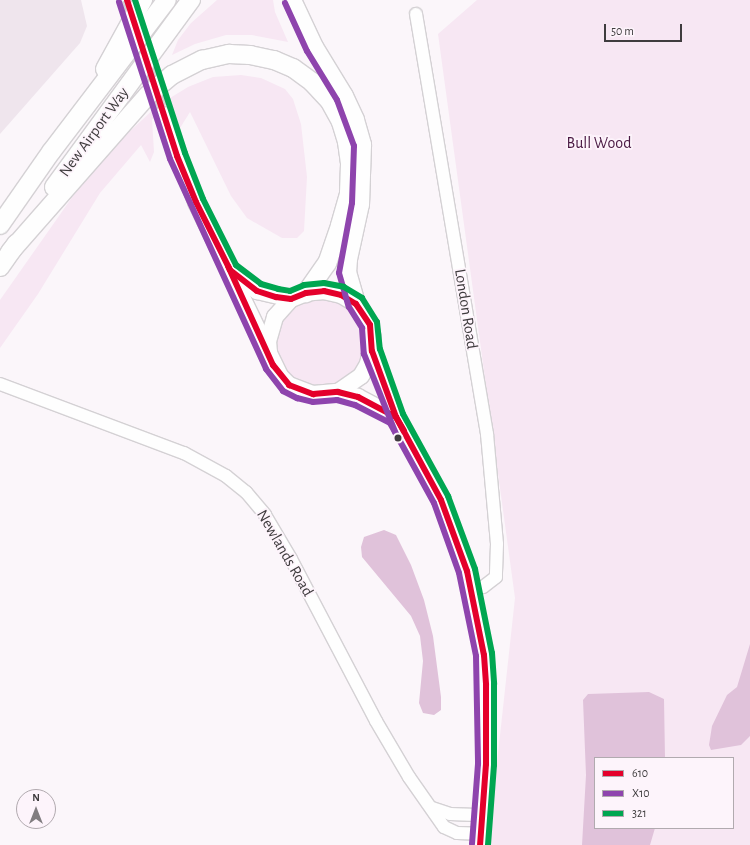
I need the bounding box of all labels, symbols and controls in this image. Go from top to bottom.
scale bar [606,16,684,42]
text: 50 m [611,25,634,37]
street label: New Airport Way [55,84,133,180]
park label: Bull Wood [567,133,631,153]
street label: London Road [450,267,482,351]
unlabelled marker [393,433,403,443]
street label: Newlands Road [252,506,318,600]
legend [594,757,734,829]
text: 610 [632,767,648,779]
text: X10 [632,787,650,799]
north arrow [16,789,56,829]
text: N [32,792,40,803]
text: 321 [632,807,647,819]

